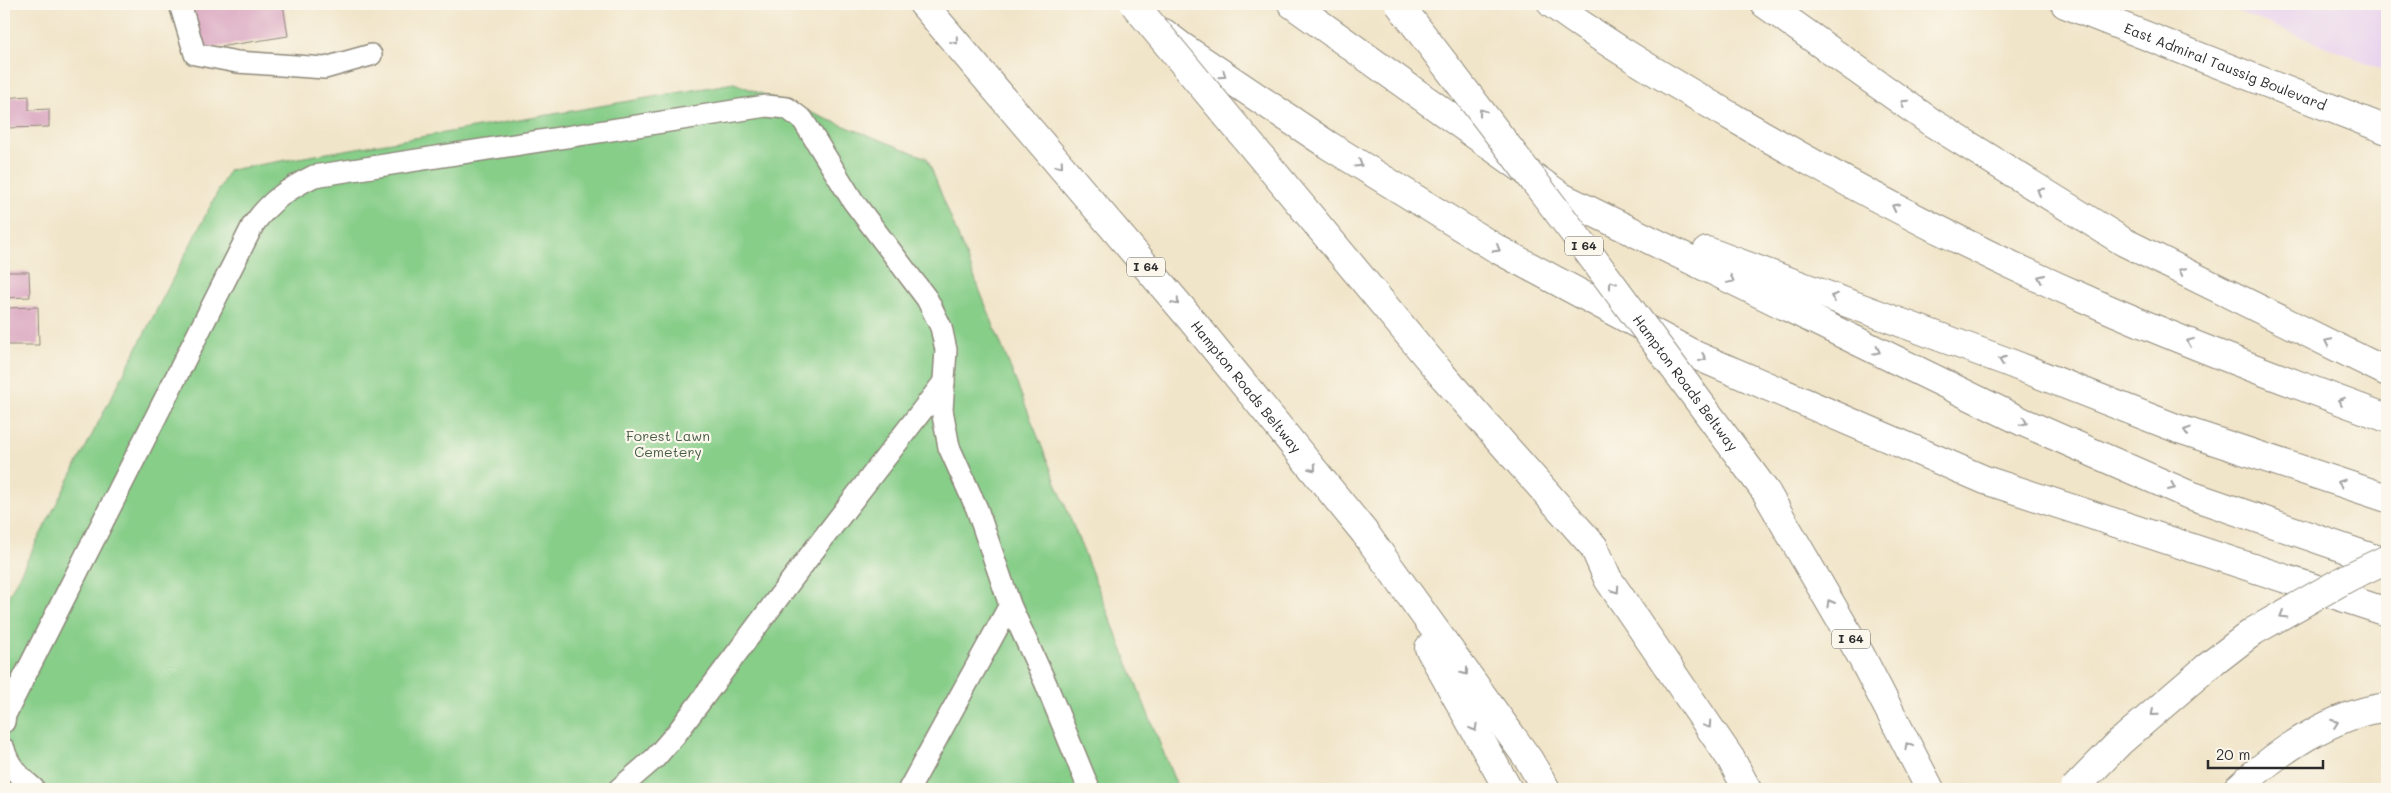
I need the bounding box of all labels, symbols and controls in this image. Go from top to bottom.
street label: East Admiral Taussig Boulevard [2121,18,2329,114]
one-way arrow [949,35,958,44]
one-way arrow [1217,69,1227,78]
one-way arrow [1900,100,1910,109]
one-way arrow [1480,109,1488,118]
one-way arrow [1353,158,1362,167]
one-way arrow [1054,159,1063,168]
one-way arrow [2037,188,2046,198]
one-way arrow [1891,203,1900,213]
road number: I 64 [1565,237,1603,256]
one-way arrow [1492,243,1501,253]
road number: I 64 [1127,258,1165,276]
one-way arrow [2178,267,2187,277]
one-way arrow [1726,273,1735,283]
one-way arrow [2037,274,2046,285]
one-way arrow [1609,280,1618,290]
one-way arrow [1830,293,1839,303]
one-way arrow [1171,297,1180,306]
street label: Hampton Roads Beltway [1629,311,1743,455]
street label: Hampton Roads Beltway [1187,316,1306,457]
one-way arrow [2186,338,2195,348]
one-way arrow [2324,338,2333,349]
one-way arrow [1872,345,1881,355]
one-way arrow [1698,352,1707,363]
one-way arrow [1999,356,2007,366]
one-way arrow [2338,397,2346,407]
one-way arrow [2019,416,2028,426]
park label: Forest Lawn Cemetery [626,426,710,461]
one-way arrow [2183,427,2191,437]
one-way arrow [1307,463,1316,472]
one-way arrow [2337,478,2346,488]
one-way arrow [2167,481,2176,492]
one-way arrow [1610,584,1619,594]
one-way arrow [1827,600,1837,609]
one-way arrow [2279,609,2288,619]
road number: I 64 [1832,630,1870,648]
one-way arrow [1459,666,1468,676]
one-way arrow [2150,707,2159,716]
one-way arrow [1702,719,1711,728]
one-way arrow [2330,719,2338,729]
one-way arrow [1468,723,1478,732]
scale bar [2208,738,2324,770]
one-way arrow [1904,742,1914,751]
text: 20 m [2216,744,2250,764]

